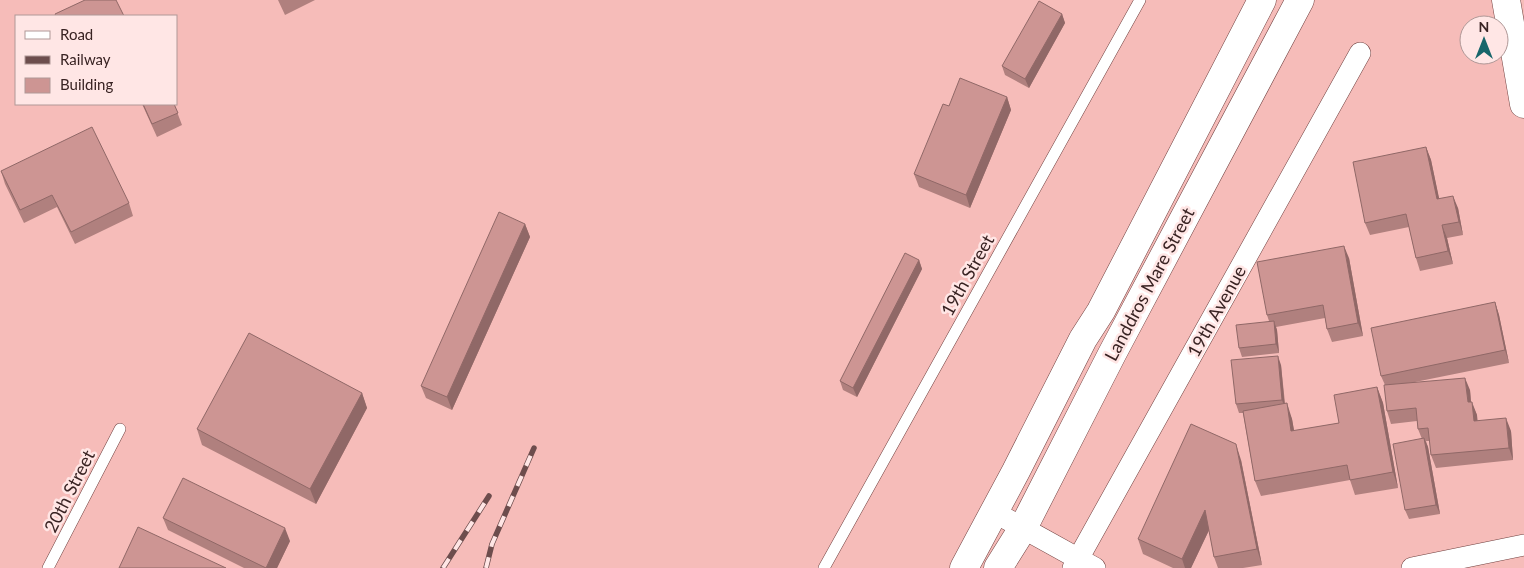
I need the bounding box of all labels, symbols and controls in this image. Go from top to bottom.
legend [15,15,178,105]
north arrow [1459,15,1509,65]
text: N [1479,18,1489,35]
text: Road [60,25,93,43]
text: Railway [60,50,111,68]
text: Building [60,75,113,93]
street label: Landdros Mare Street [1099,203,1199,364]
street label: 19th Street [936,230,999,319]
street label: 19th Avenue [1182,262,1250,360]
street label: 20th Street [39,446,99,536]

